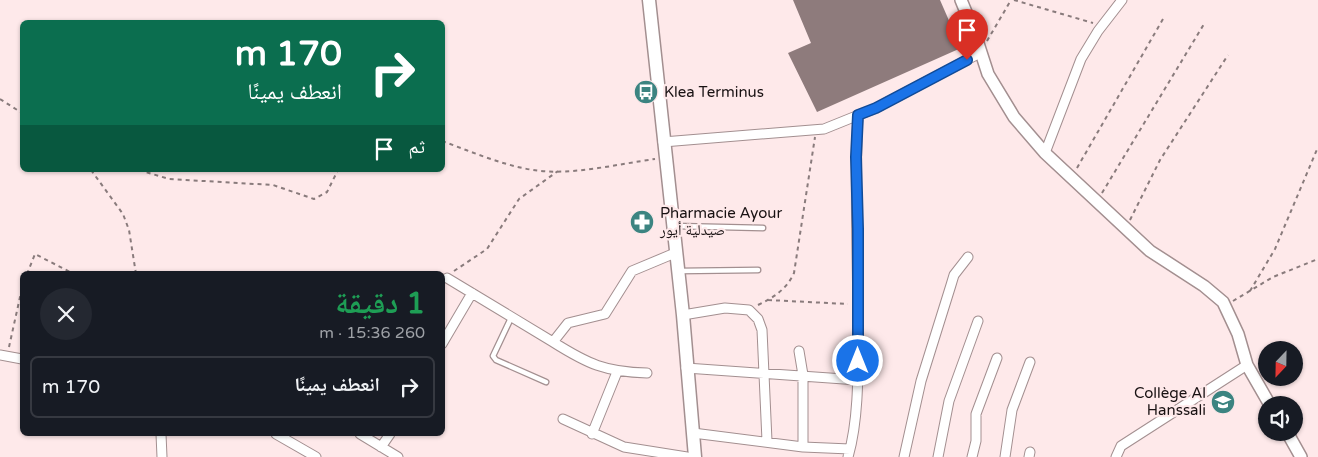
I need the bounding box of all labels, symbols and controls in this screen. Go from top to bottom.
pin [946,9,988,60]
icon: arrive [953,16,981,44]
text: 170 m [235,33,342,75]
icon: right [360,40,425,105]
text: انعطف يمينًا [248,79,342,105]
bus stop icon: Klea Terminus [633,79,659,105]
place label: Klea Terminus [664,83,764,101]
icon: arrive [370,135,398,163]
text: ثم [408,136,425,158]
place label: Pharmacie Ayour صيدلية أيور [659,204,782,239]
pharmacy icon: Pharmacie Ayour صيدلية أيور [629,209,655,235]
text: 1 دقيقة [335,285,425,322]
button: close [40,288,92,340]
text: 260 m · 15:36 [319,323,425,343]
position arrow [831,334,883,386]
north arrow [1258,341,1302,386]
map controls [1258,341,1303,441]
icon: right [395,373,423,401]
text: انعطف يمينًا [294,374,380,396]
text: 170 m [42,376,100,398]
place label: Collège Al Hanssali [1134,384,1206,419]
school or university icon: Collège Al Hanssali [1210,389,1236,415]
button: sound [1258,396,1303,441]

